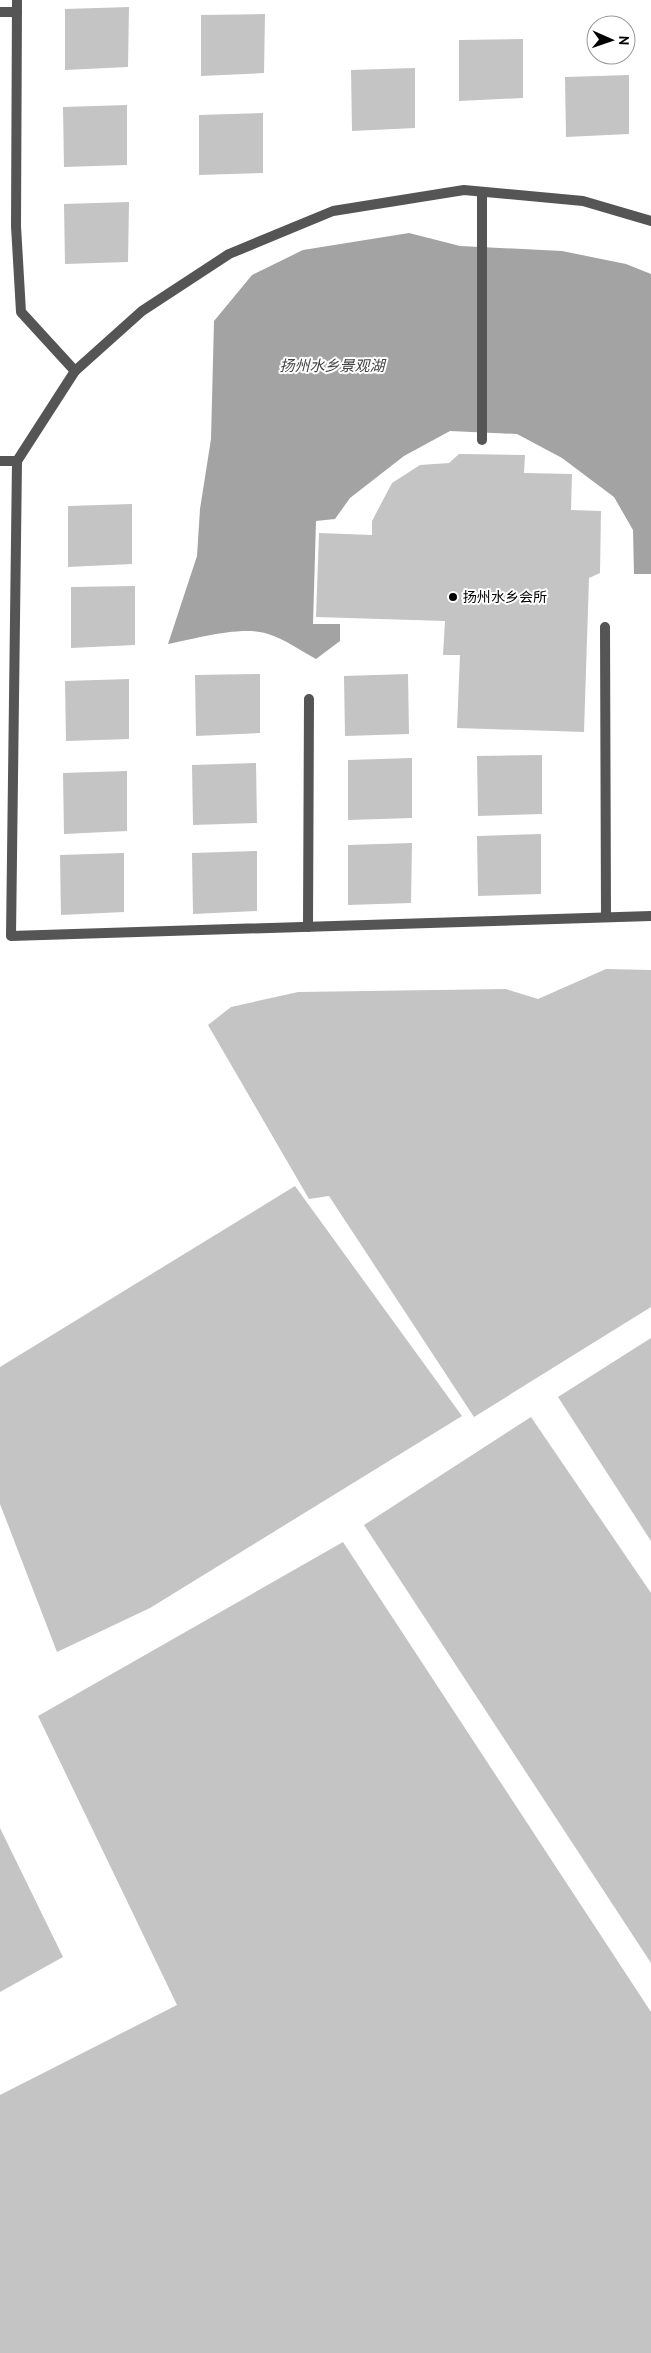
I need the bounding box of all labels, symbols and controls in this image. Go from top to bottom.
north arrow [586,15,636,65]
text: N [615,36,633,45]
water label: 扬州水乡景观湖 [279,356,386,375]
place label: 扬州水乡会所 [463,588,547,606]
marker: 扬州水乡会所 [447,591,459,603]

